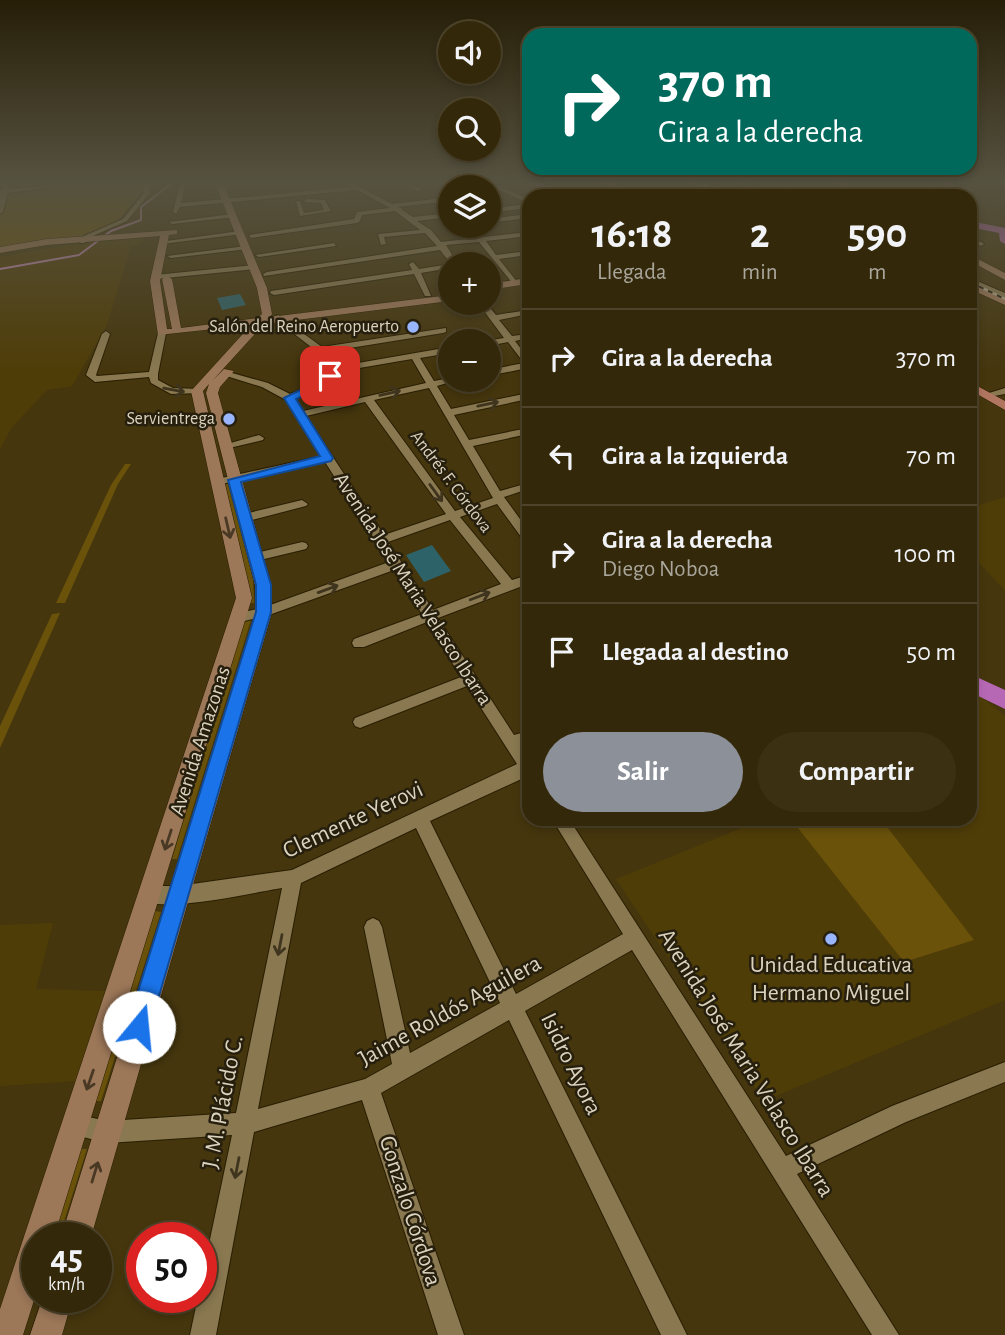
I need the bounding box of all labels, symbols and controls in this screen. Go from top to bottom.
map controls [438,21,501,392]
button: sound [438,21,501,84]
icon: right [543,56,634,147]
text: 370 m [658,58,773,107]
button: search [438,98,501,161]
text: Gira a la derecha [658,116,863,148]
button: layers [438,175,501,238]
text: 16:18 [591,213,672,255]
text: 2 [750,213,770,255]
text: 590 [847,213,907,255]
button: + [438,252,501,315]
text: Llegada [597,261,667,284]
text: min [742,261,778,284]
text: m [868,261,887,284]
place label: Salón del Reino Aeropuerto [209,318,399,336]
marker: Salón del Reino Aeropuerto [405,319,421,335]
button: − [438,329,501,392]
icon: right [543,339,581,377]
text: Gira a la derecha [602,345,773,371]
text: 370 m [896,345,956,371]
pin [300,346,360,406]
icon: arrive [311,357,349,395]
one-way arrow [163,384,185,397]
one-way arrow [378,386,401,399]
one-way arrow [476,397,499,411]
place label: Servientrega [126,410,215,428]
marker: Servientrega [221,411,237,427]
street label: Andrés F. Córdova [407,428,495,536]
icon: left [543,437,581,475]
text: Gira a la izquierda [602,443,788,469]
text: 70 m [906,443,956,469]
street label: Avenida José Maria Velasco Ibarra [330,469,496,709]
one-way arrow [429,483,444,502]
one-way arrow [221,516,235,539]
text: Gira a la derecha [602,527,773,553]
icon: right [543,535,581,573]
text: 100 m [895,541,956,567]
text: Diego Noboa [602,558,719,581]
one-way arrow [316,582,338,594]
one-way arrow [468,589,490,602]
icon: arrive [543,633,581,671]
text: Llegada al destino [602,639,789,665]
text: 50 m [906,639,956,665]
street label: Avenida Amazonas [166,664,234,818]
button: Salir [543,732,743,812]
button: Compartir [757,732,956,812]
street label: Clemente Yerovi [279,777,427,863]
one-way arrow [161,829,173,851]
street label: Avenida José Maria Velasco Ibarra [653,925,839,1201]
marker: Unidad Educativa Hermano Miguel [823,931,839,947]
one-way arrow [273,933,286,956]
street label: Jaime Roldós Aguilera [355,951,545,1071]
place label: Unidad Educativa Hermano Miguel [750,953,912,1005]
position arrow [102,990,176,1064]
street label: Isidro Ayora [536,1009,606,1119]
street label: J. M. Plácido C. [198,1033,248,1171]
one-way arrow [83,1068,95,1090]
street label: Gonzalo Córdova [374,1133,446,1289]
one-way arrow [229,1156,243,1179]
one-way arrow [90,1161,103,1183]
speed limit sign: 50 [126,1222,217,1313]
text: 45 [50,1241,83,1276]
text: km/h [48,1276,85,1294]

